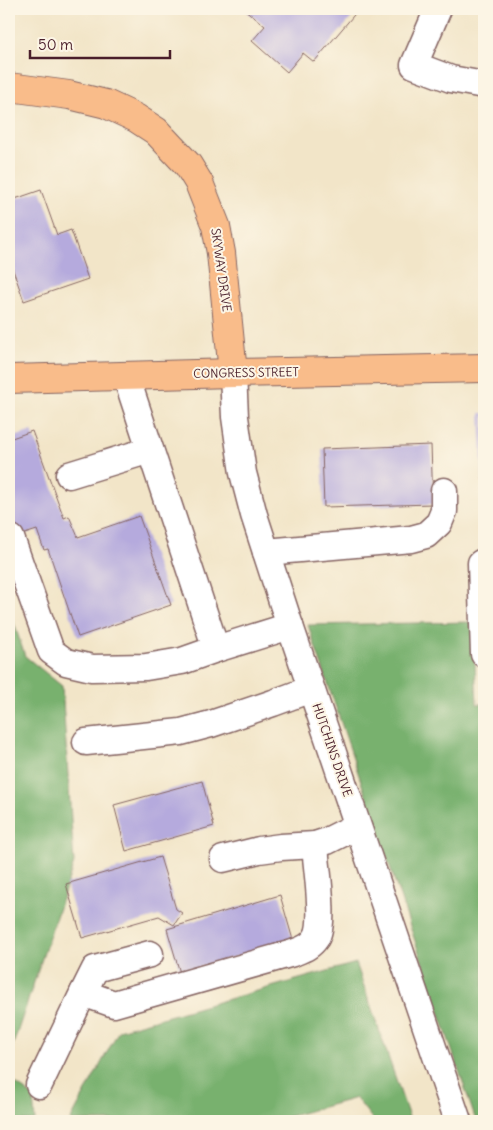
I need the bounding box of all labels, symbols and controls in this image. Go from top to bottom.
scale bar [30,28,170,60]
text: 50 m [38,35,73,54]
street label: SKYWAY DRIVE [208,227,235,313]
street label: CONGRESS STREET [193,364,299,381]
street label: HUTCHINS DRIVE [309,701,356,799]

